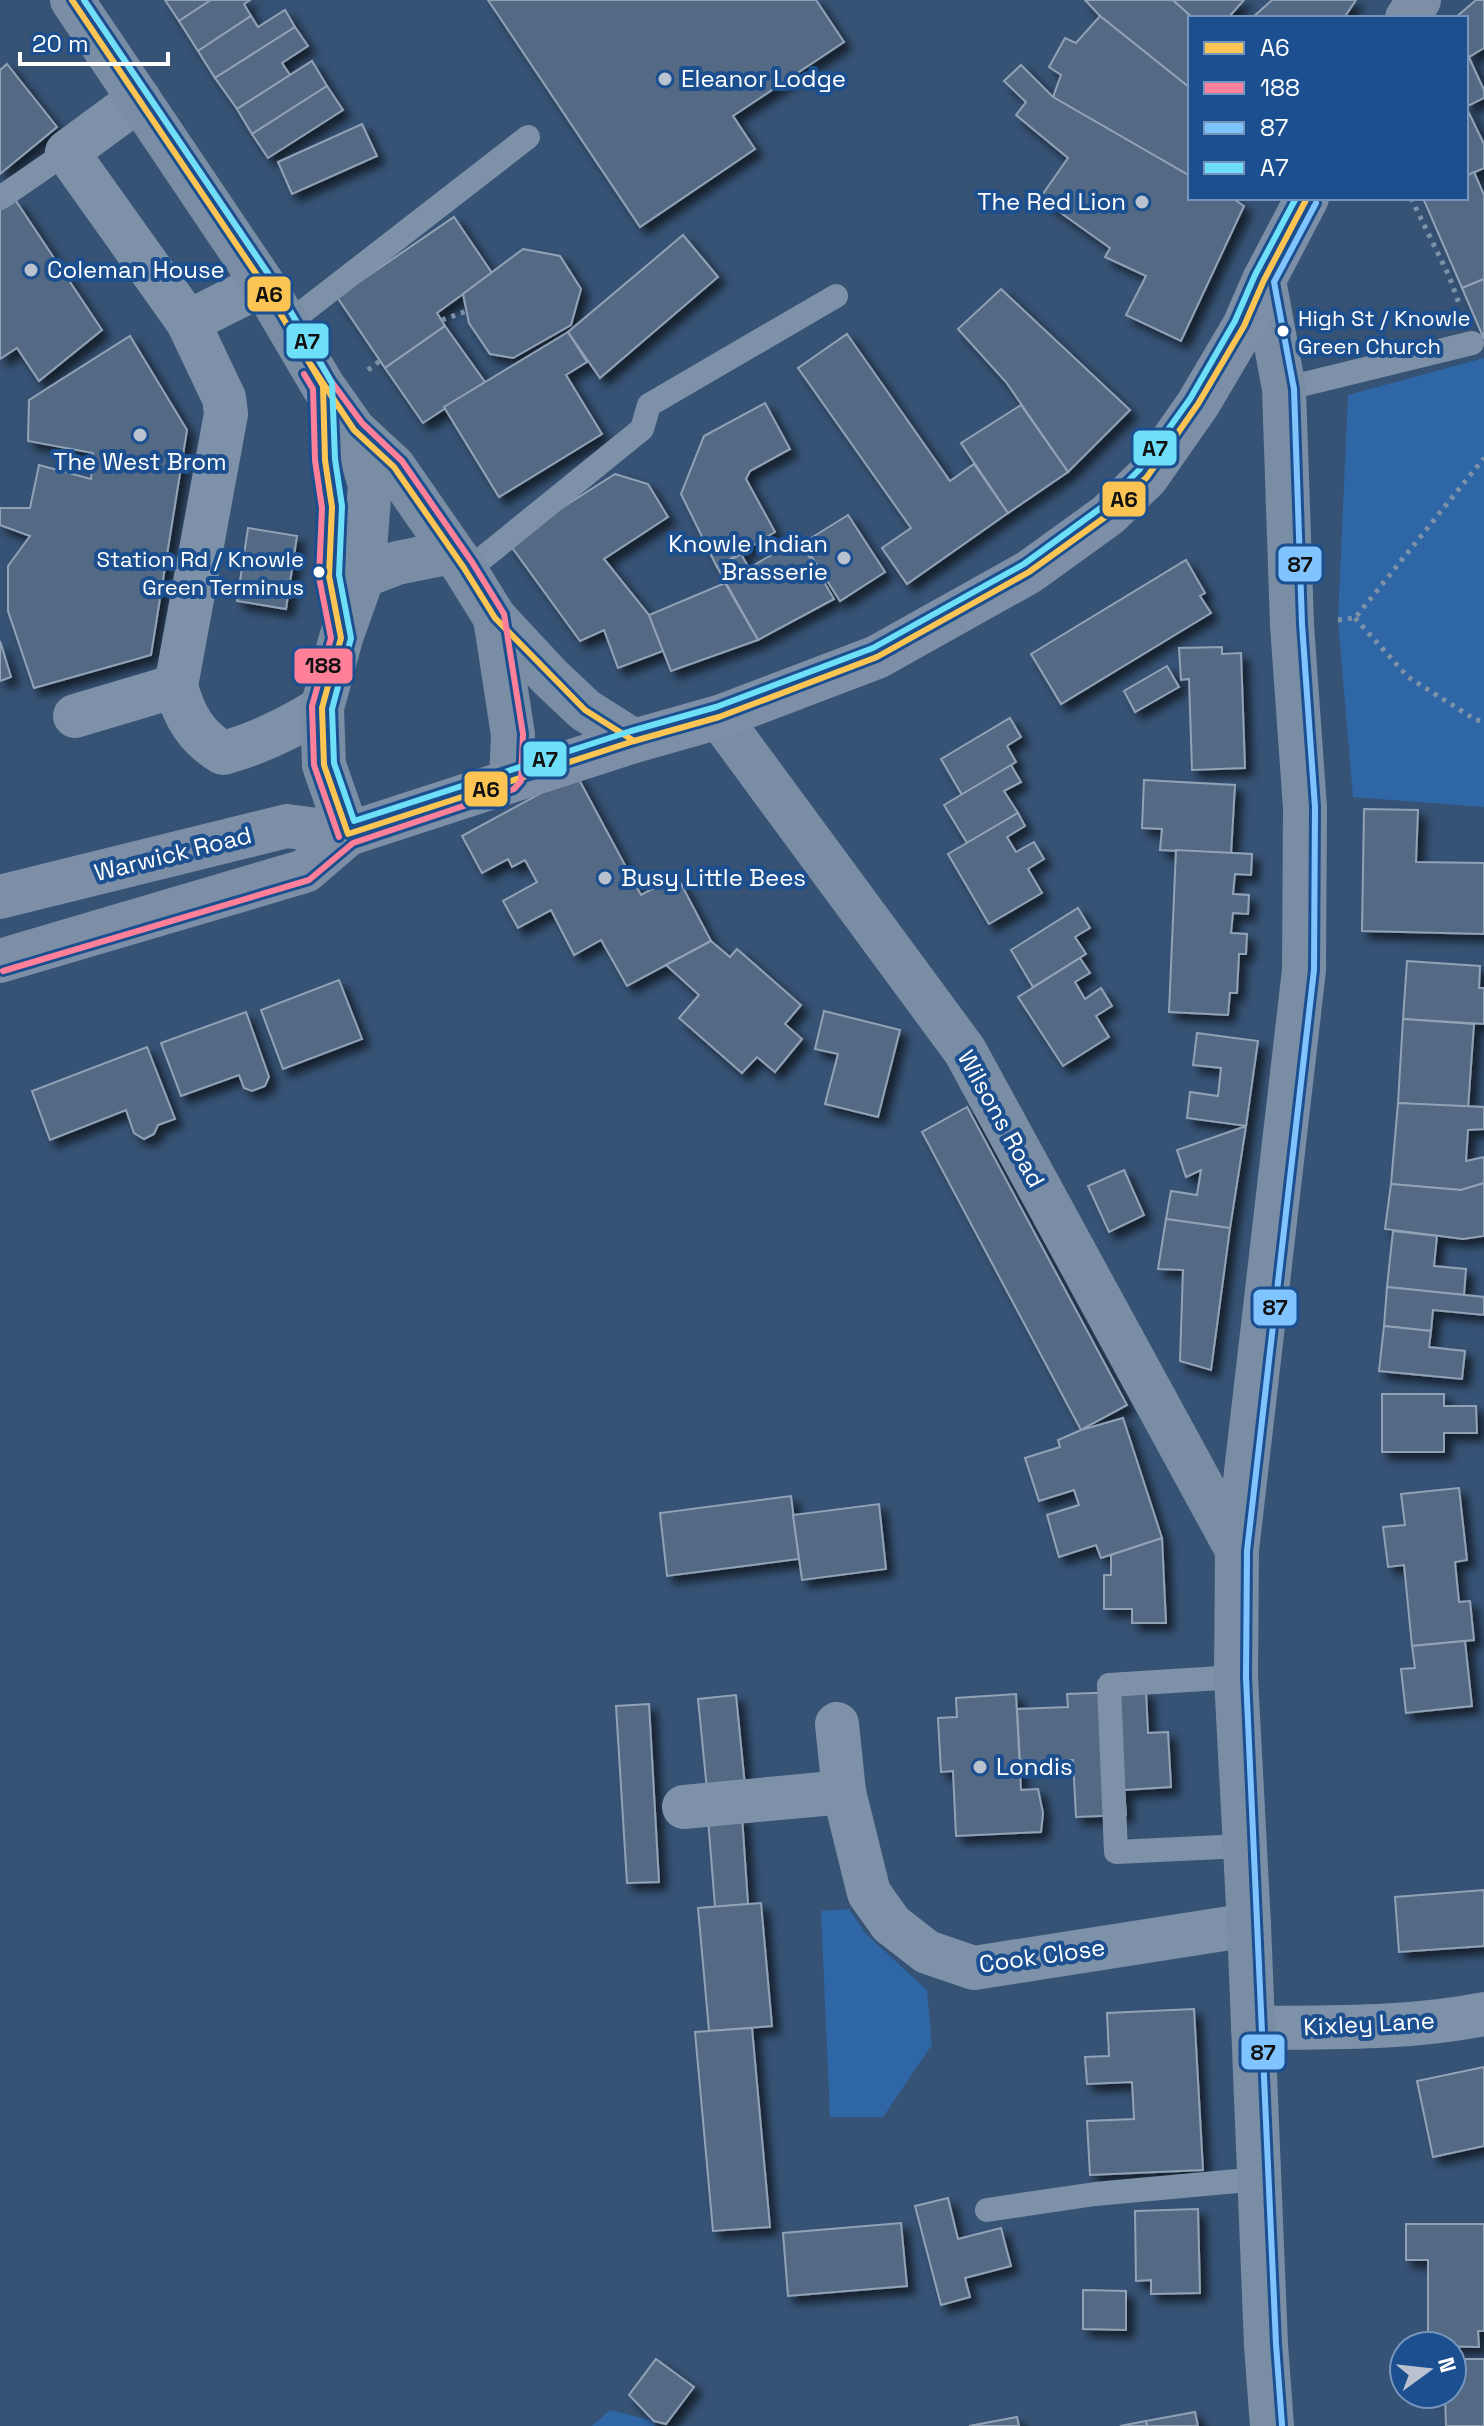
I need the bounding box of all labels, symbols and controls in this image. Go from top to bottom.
scale bar [20,16,168,66]
legend [1188,16,1468,200]
text: 20 m [32,28,89,59]
text: A6 [1260,32,1290,63]
place label: Eleanor Lodge [681,63,846,94]
marker: Eleanor Lodge [656,70,674,88]
text: 188 [1260,72,1300,103]
text: 87 [1260,112,1288,143]
text: A7 [1260,152,1289,183]
place label: The Red Lion [977,186,1126,217]
marker: The Red Lion [1133,193,1151,211]
place label: Coleman House [47,254,225,285]
marker: Coleman House [22,261,40,279]
line badge: A6 [246,275,292,313]
text: A6 [255,280,283,308]
place label: High St / Knowle Green Church [1298,304,1470,360]
line badge: A7 [285,322,330,360]
marker: High St / Knowle Green Church [1275,323,1291,339]
text: A7 [294,327,320,355]
marker: The West Brom [131,426,149,444]
line badge: A7 [1132,429,1178,467]
text: A7 [1142,434,1168,462]
place label: The West Brom [53,446,227,477]
line badge: A6 [1101,480,1147,518]
text: A6 [1110,485,1138,513]
place label: Knowle Indian Brasserie [668,528,828,587]
place label: Station Rd / Knowle Green Terminus [96,545,304,601]
line badge: 87 [1277,545,1323,583]
marker: Knowle Indian Brasserie [835,549,853,567]
text: 87 [1287,550,1313,578]
marker: Station Rd / Knowle Green Terminus [311,564,327,580]
line badge: 188 [293,647,354,685]
text: 188 [305,651,341,679]
line badge: A7 [522,740,568,778]
text: A7 [532,745,558,773]
line badge: A6 [463,770,509,808]
text: A6 [472,775,500,803]
street label: Warwick Road [91,819,255,888]
place label: Busy Little Bees [621,862,806,893]
marker: Busy Little Bees [596,869,614,887]
street label: Wilsons Road [951,1044,1052,1193]
line badge: 87 [1252,1288,1298,1327]
text: 87 [1262,1293,1288,1321]
place label: Londis [996,1751,1073,1782]
marker: Londis [971,1758,989,1776]
street label: Cook Close [977,1931,1107,1980]
street label: Kixley Lane [1302,2005,1435,2042]
line badge: 87 [1240,2033,1286,2071]
text: 87 [1250,2038,1276,2066]
north arrow [1388,2330,1468,2410]
text: N [1432,2354,1463,2376]

